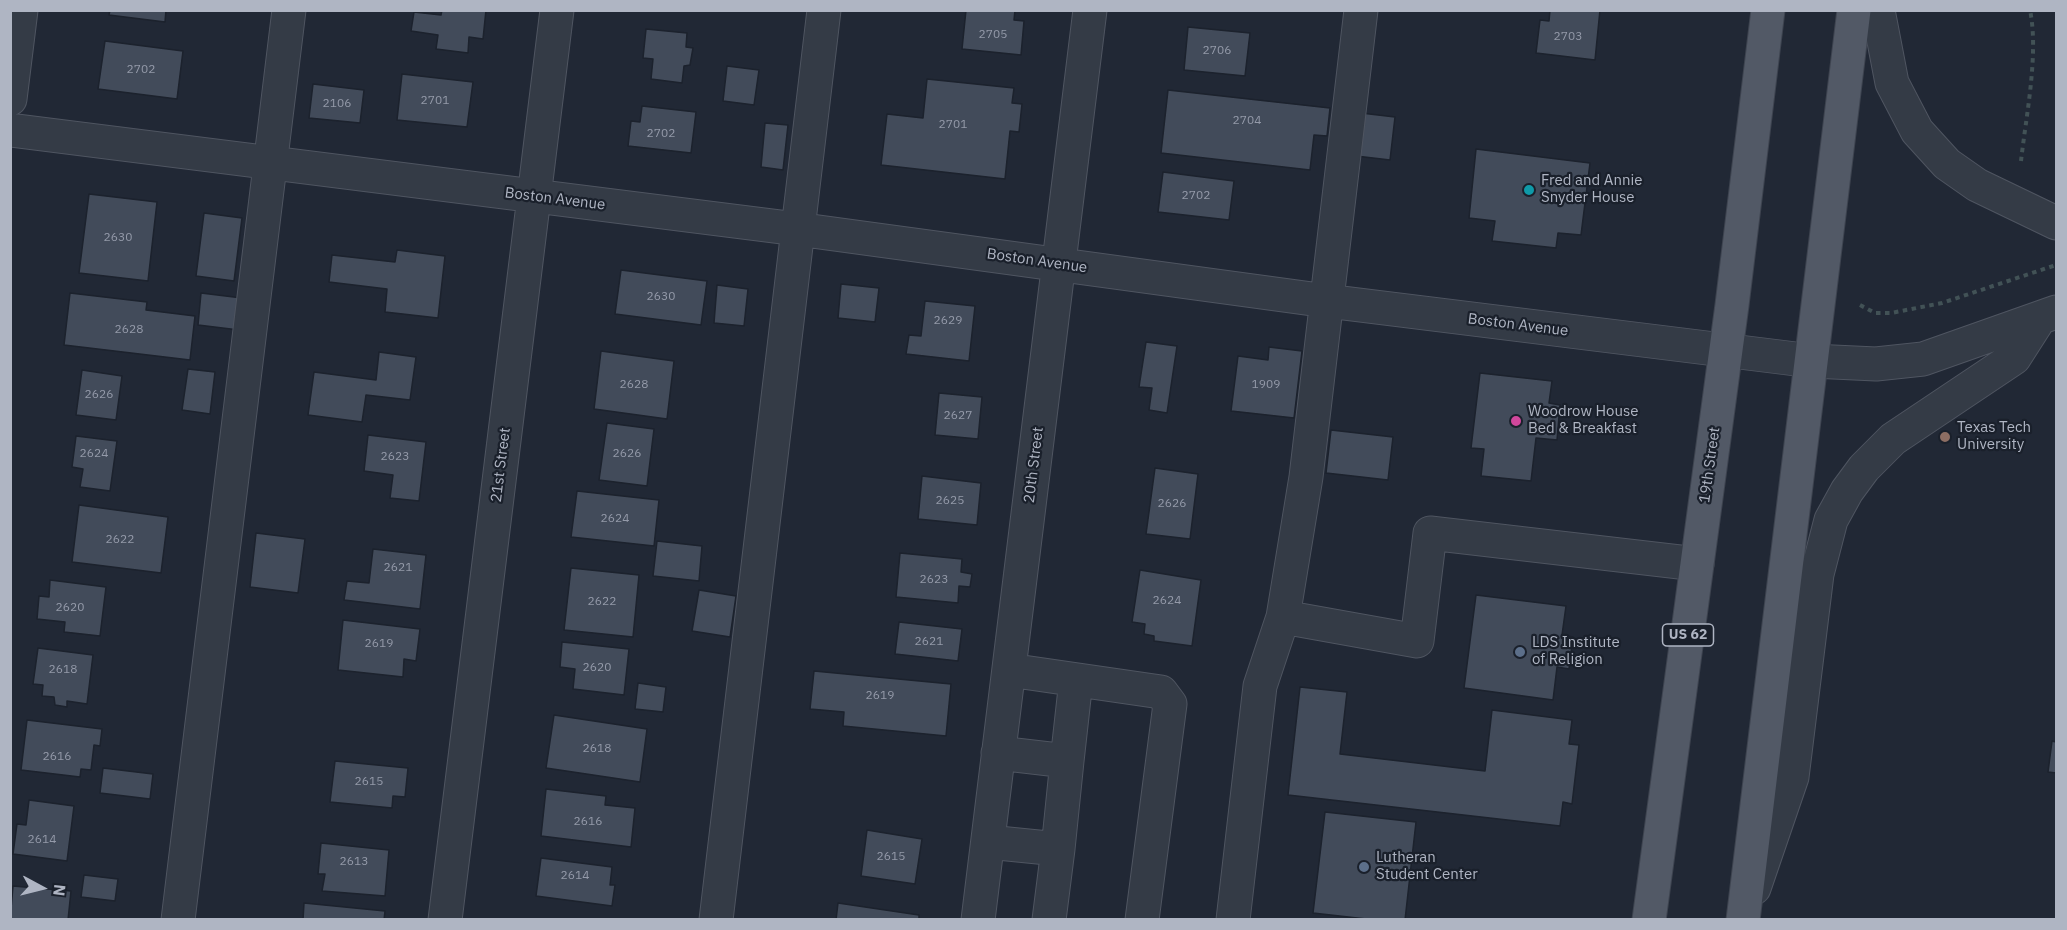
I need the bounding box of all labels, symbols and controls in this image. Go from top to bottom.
house number: 2705 [979,28,1007,42]
house number: 2703 [1554,30,1582,44]
house number: 2706 [1203,44,1231,58]
house number: 2702 [127,63,155,77]
house number: 2701 [421,94,449,108]
house number: 2106 [323,97,351,111]
house number: 2704 [1233,114,1261,128]
house number: 2701 [939,118,967,132]
house number: 2702 [647,127,675,141]
place label: Fred and Annie Snyder House [1541,172,1642,207]
marker: Fred and Annie Snyder House [1522,183,1536,197]
street label: Boston Avenue [504,184,606,214]
house number: 2702 [1182,189,1210,203]
house number: 2630 [104,231,132,245]
street label: Boston Avenue [986,245,1088,277]
house number: 2630 [647,290,675,304]
street label: Boston Avenue [1467,310,1569,340]
house number: 2629 [934,314,962,328]
house number: 2628 [115,323,143,337]
house number: 2628 [620,378,648,392]
house number: 1909 [1252,378,1280,392]
house number: 2626 [85,388,113,402]
place label: Woodrow House Bed & Breakfast [1528,403,1639,438]
house number: 2627 [944,409,972,423]
marker: Woodrow House Bed & Breakfast [1509,414,1523,428]
place label: Texas Tech University [1957,419,2031,454]
street label: 20th Street [1020,426,1048,504]
street label: 19th Street [1696,426,1724,504]
street label: 21st Street [487,427,515,503]
marker: Texas Tech University [1938,430,1952,444]
house number: 2624 [80,447,108,461]
house number: 2626 [613,447,641,461]
house number: 2623 [381,450,409,464]
house number: 2625 [936,494,964,508]
house number: 2626 [1158,497,1186,511]
house number: 2624 [601,512,629,526]
house number: 2622 [106,533,134,547]
house number: 2621 [384,561,412,575]
house number: 2623 [920,573,948,587]
house number: 2624 [1153,594,1181,608]
house number: 2622 [588,595,616,609]
house number: 2620 [56,601,84,615]
road number: US 62 [1662,624,1714,646]
place label: LDS Institute of Religion [1532,634,1620,669]
house number: 2621 [915,635,943,649]
house number: 2619 [365,637,393,651]
marker: LDS Institute of Religion [1513,645,1527,659]
house number: 2620 [583,661,611,675]
house number: 2618 [49,663,77,677]
house number: 2619 [866,689,894,703]
house number: 2618 [583,742,611,756]
house number: 2616 [43,750,71,764]
house number: 2615 [355,775,383,789]
house number: 2616 [574,815,602,829]
house number: 2614 [28,833,56,847]
place label: Lutheran Student Center [1376,849,1478,884]
house number: 2615 [877,850,905,864]
house number: 2613 [340,855,368,869]
north arrow [12,858,72,918]
marker: Lutheran Student Center [1357,860,1371,874]
house number: 2614 [561,869,589,883]
text: N [49,883,70,897]

